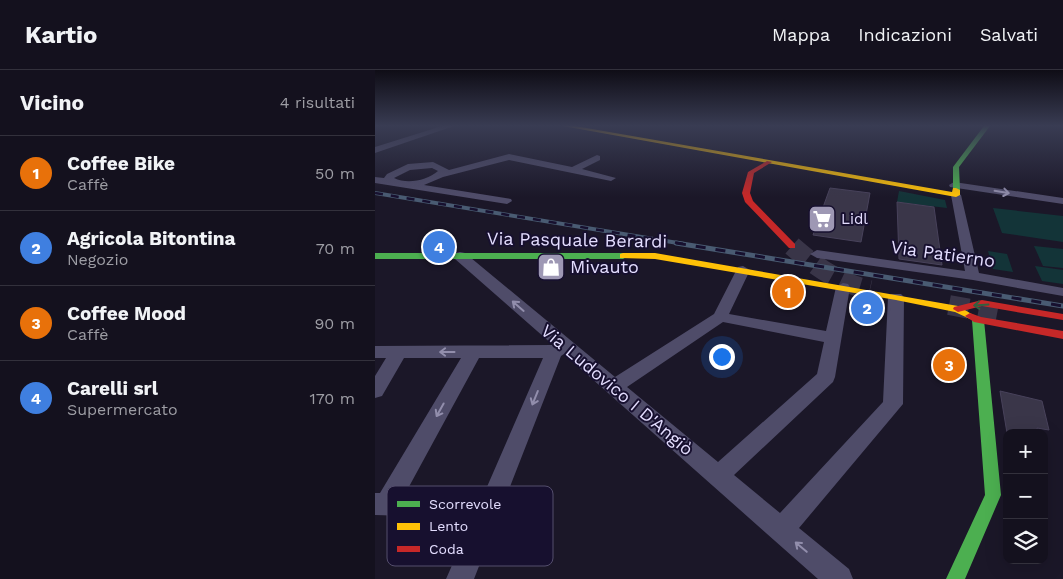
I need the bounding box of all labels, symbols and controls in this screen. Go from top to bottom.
text: Kartio [25,21,97,49]
text: Mappa [772,24,830,45]
text: Indicazioni [858,24,952,45]
text: Salvati [980,24,1038,45]
text: Vicino [20,90,84,115]
text: 4 risultati [280,93,355,112]
text: Coffee Bike [67,152,175,175]
text: 1 [33,164,39,183]
text: 50 m [315,164,355,183]
text: Caffè [67,175,109,194]
one-way arrow [994,187,1010,197]
supermarket icon: Lidl [807,204,837,234]
place label: Lidl [841,210,868,228]
text: Agricola Bitontina [67,227,236,250]
street label: Via Pasquale Berardi [487,227,667,252]
pin: 4 [423,228,455,266]
street label: Via Patierno [890,236,997,271]
text: 2 [31,239,41,258]
text: 70 m [316,239,355,258]
text: Negozio [67,250,128,269]
shop icon: Mivauto [536,252,566,282]
place label: Mivauto [570,256,639,277]
pin: 1 [772,273,804,311]
pin: 2 [851,289,883,327]
one-way arrow [511,300,524,312]
one-way arrow [973,300,989,310]
text: Coffee Mood [67,302,186,325]
text: 3 [31,314,41,333]
text: 90 m [314,314,355,333]
street label: Via Ludovico I D'Angiò [537,320,698,459]
text: Caffè [67,325,109,344]
your location [709,344,735,370]
pin: 3 [933,346,965,384]
one-way arrow [440,347,456,357]
text: Carelli srl [67,377,158,400]
text: 4 [31,389,41,408]
text: 170 m [309,389,355,408]
one-way arrow [530,390,539,405]
text: Supermercato [67,400,178,419]
one-way arrow [435,402,445,416]
map controls [1003,429,1048,564]
button: + [1003,429,1048,474]
button: − [1003,474,1048,519]
legend [387,486,553,566]
text: Scorrevole [429,496,501,512]
text: Lento [429,518,468,534]
button: layers [1003,519,1048,564]
text: Coda [429,541,464,557]
one-way arrow [795,542,808,553]

